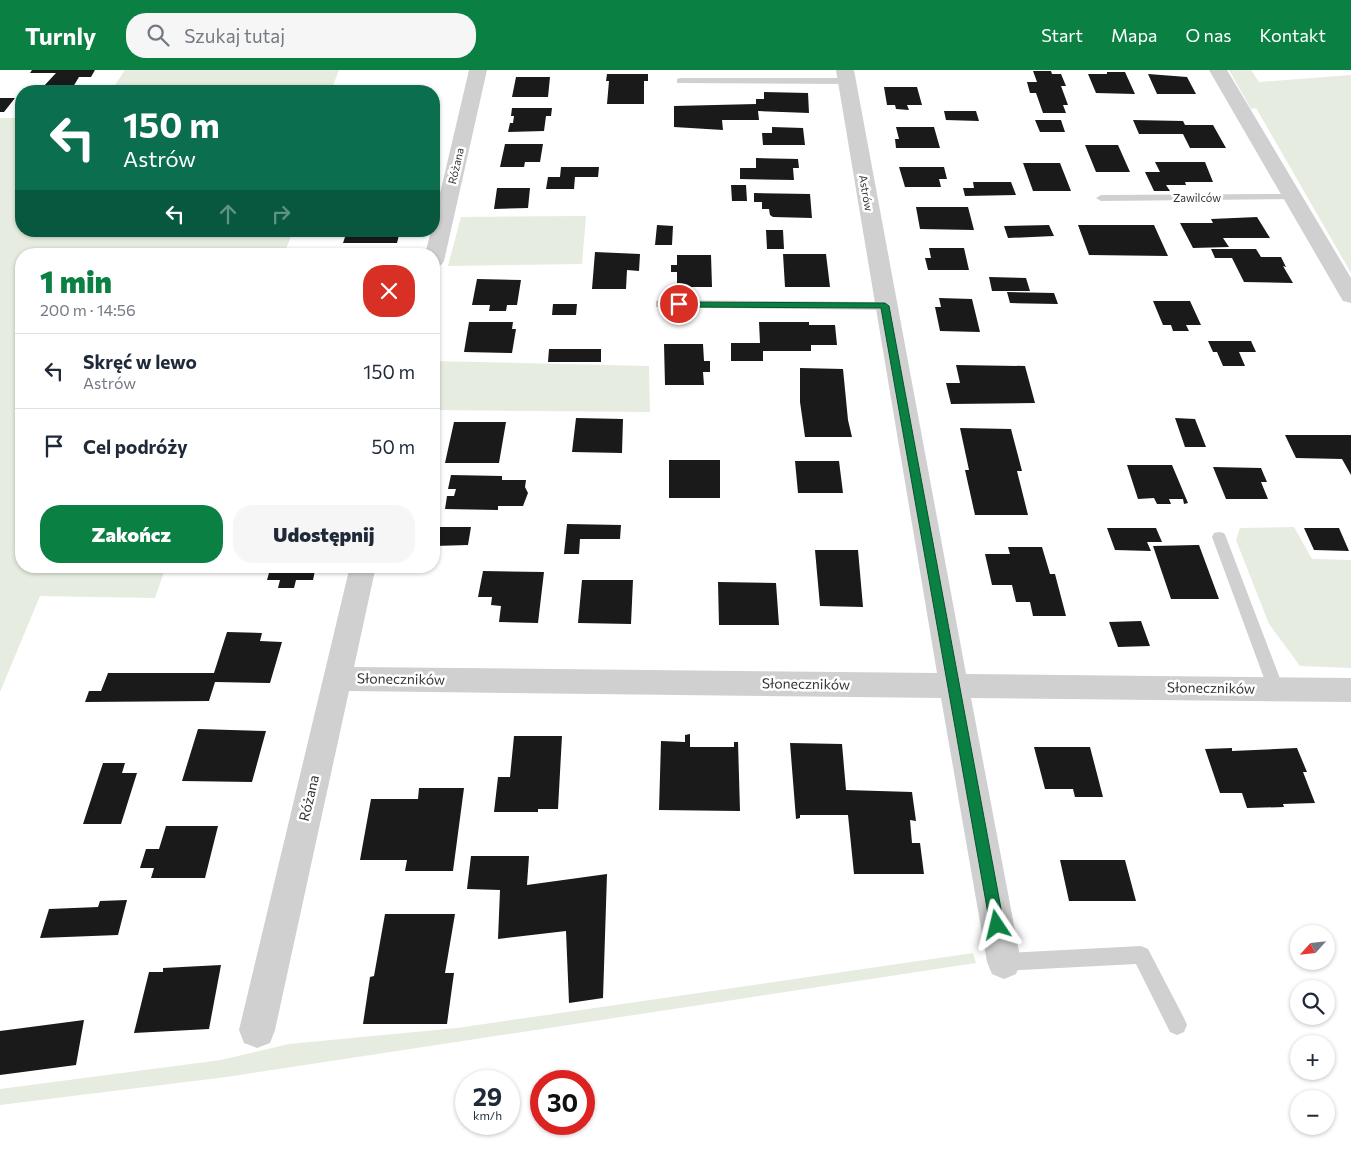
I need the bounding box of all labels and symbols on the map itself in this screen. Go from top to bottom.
street label: Różana [445,146,466,185]
street label: Astrów [857,174,876,212]
street label: Zawilców [1173,191,1221,204]
pin [658,283,700,325]
street label: Słoneczników [357,669,445,688]
street label: Słoneczników [762,674,850,693]
street label: Słoneczników [1167,678,1255,697]
street label: Różana [295,773,322,823]
position arrow [970,898,1022,950]
north arrow [1290,925,1335,970]
speed limit sign: 30 [530,1070,595,1135]

